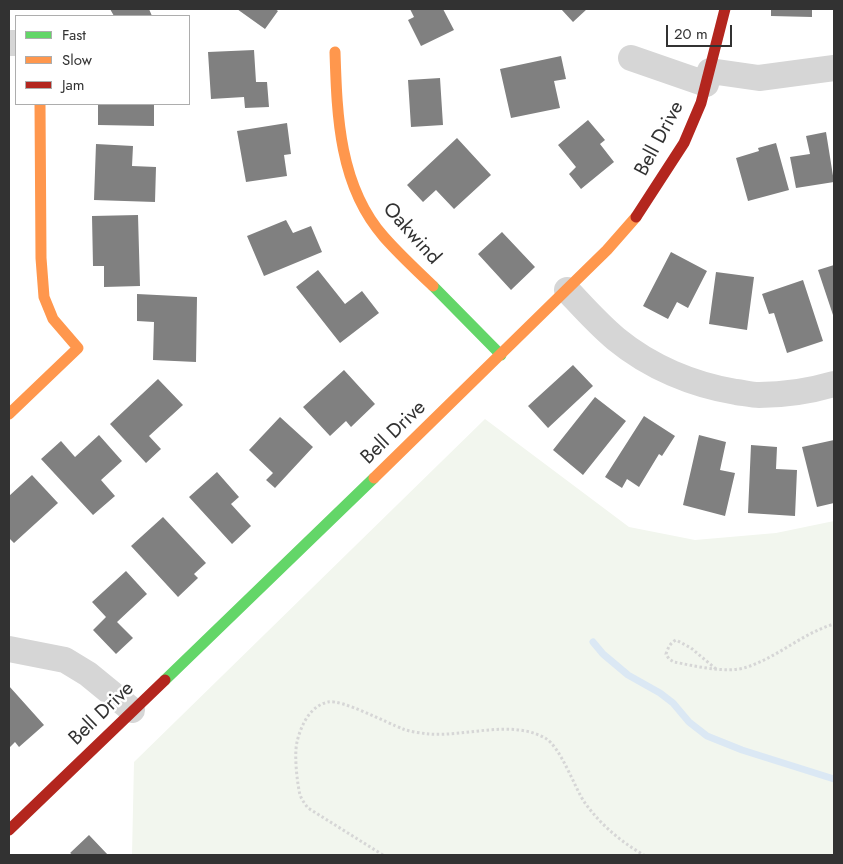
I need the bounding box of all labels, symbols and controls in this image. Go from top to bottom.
legend [15,15,190,105]
scale bar [668,15,734,47]
text: 20 m [674,23,708,45]
text: Fast [62,24,86,46]
text: Slow [62,49,92,71]
text: Jam [62,74,85,96]
street label: Bell Drive [630,98,690,180]
street label: Oakwind [377,198,445,270]
street label: Bell Drive [356,396,432,470]
street label: Bell Drive [64,677,140,751]

